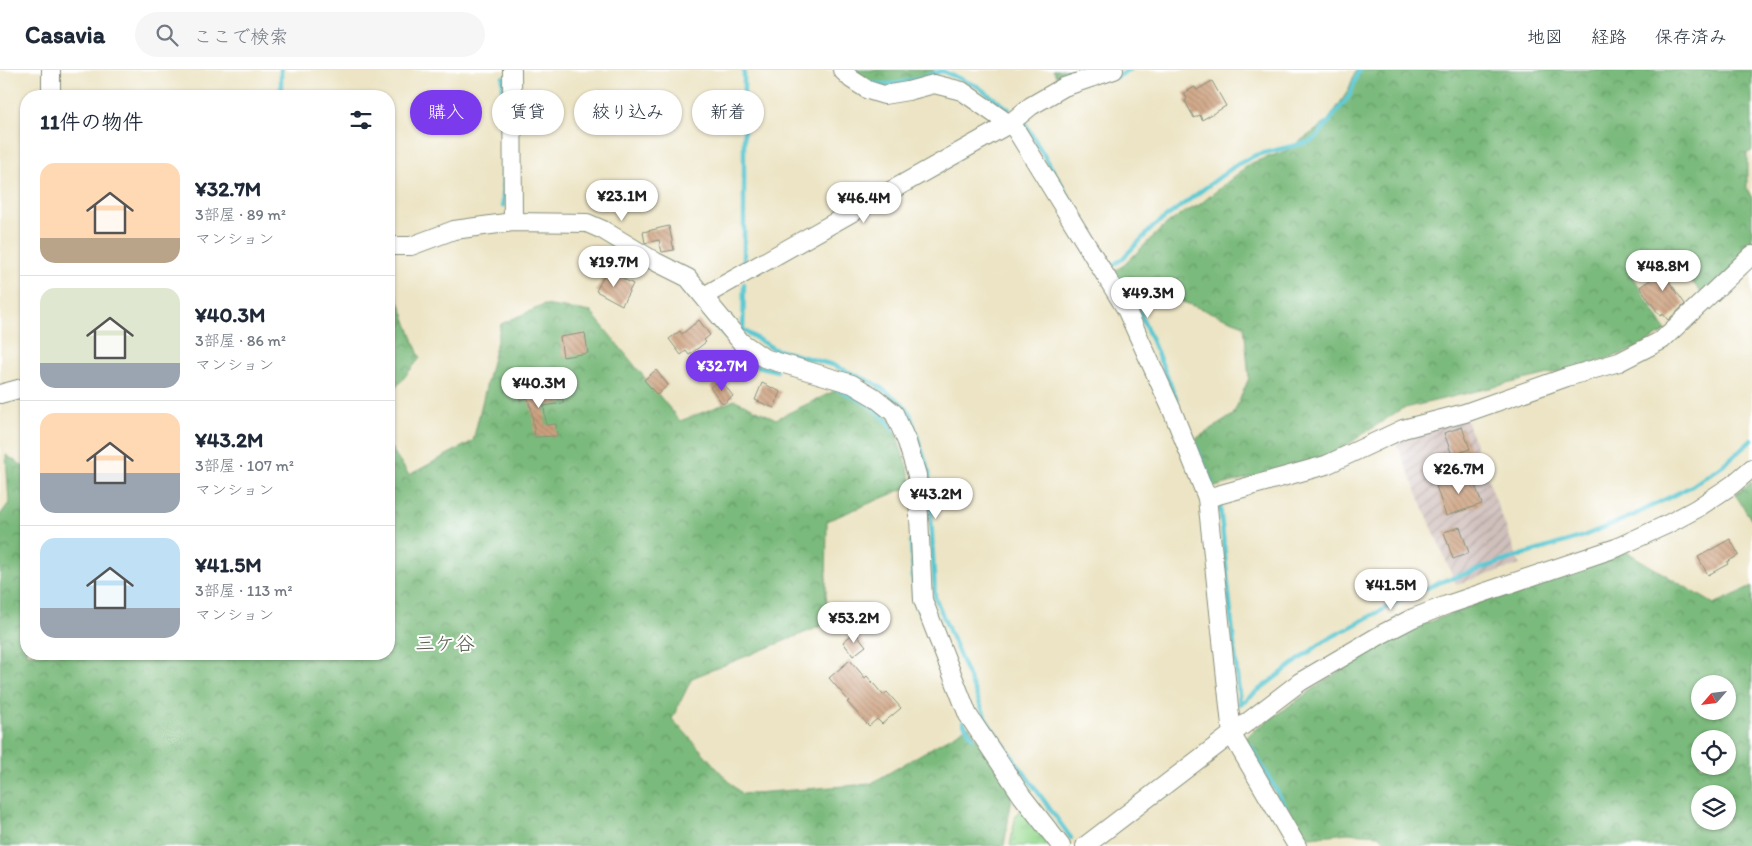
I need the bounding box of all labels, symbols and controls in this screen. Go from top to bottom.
search box [135,12,485,57]
text: Casavia [25,20,105,49]
icon: search [153,21,181,49]
text: ここで検索 [193,25,288,48]
text: 地図 [1527,26,1563,48]
text: 経路 [1591,26,1627,48]
text: 保存済み [1655,26,1727,48]
chip: 購入 [410,90,482,135]
chip: 賃貸 [492,90,564,135]
chip: 絞り込み [574,90,682,135]
chip: 新着 [692,90,764,135]
icon: filters [347,106,375,134]
text: 11件の物件 [40,109,144,134]
text: ¥32.7M [195,176,261,201]
pin: ¥23.1M [581,180,663,222]
pin: ¥46.4M [823,182,905,224]
icon: home [80,183,140,243]
text: ¥23.1M [597,186,647,205]
text: ¥46.4M [837,188,891,207]
text: 3部屋 · 89 m² [195,205,286,224]
text: マンション [195,229,274,248]
pin: ¥19.7M [573,246,655,288]
pin: ¥48.8M [1622,250,1704,292]
text: ¥19.7M [589,252,639,271]
text: ¥48.8M [1637,256,1689,275]
pin: ¥49.3M [1107,276,1189,319]
text: ¥49.3M [1122,283,1174,302]
text: ¥40.3M [195,302,265,327]
icon: home [80,308,140,368]
text: 3部屋 · 86 m² [195,331,286,350]
pin: ¥32.7M [681,350,763,392]
text: マンション [195,355,274,374]
text: ¥32.7M [697,356,747,375]
pin: ¥40.3M [498,366,580,409]
text: ¥40.3M [512,373,566,392]
text: ¥43.2M [195,427,264,452]
icon: home [80,433,140,493]
pin: ¥26.7M [1418,452,1500,495]
text: 3部屋 · 107 m² [195,456,294,475]
text: ¥26.7M [1434,459,1484,478]
pin: ¥43.2M [895,478,977,520]
text: マンション [195,480,274,499]
text: ¥43.2M [910,484,962,503]
text: ¥41.5M [195,552,262,577]
icon: home [80,558,140,618]
pin: ¥41.5M [1350,568,1432,611]
text: ¥41.5M [1366,575,1416,594]
text: 3部屋 · 113 m² [195,581,292,600]
pin: ¥53.2M [813,602,895,644]
text: マンション [195,605,274,624]
text: ¥53.2M [828,608,880,627]
district label: 三ケ谷 [415,631,475,655]
north arrow [1691,675,1736,720]
map controls [1691,675,1736,830]
button: locate [1691,730,1736,775]
button: layers [1691,785,1736,830]

